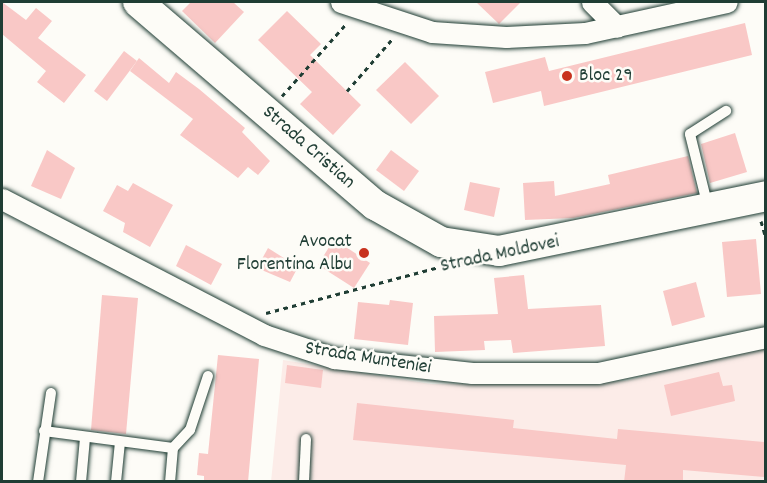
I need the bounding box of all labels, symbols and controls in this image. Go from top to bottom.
place label: Bloc 29 [579,64,633,88]
marker: Bloc 29 [560,69,574,83]
street label: Strada Cristian [257,101,359,195]
place label: Avocat Florentina Albu [237,230,352,277]
street label: Strada Moldovei [438,231,562,279]
marker: Avocat Florentina Albu [357,246,371,260]
street label: Strada Munteniei [303,337,433,381]

